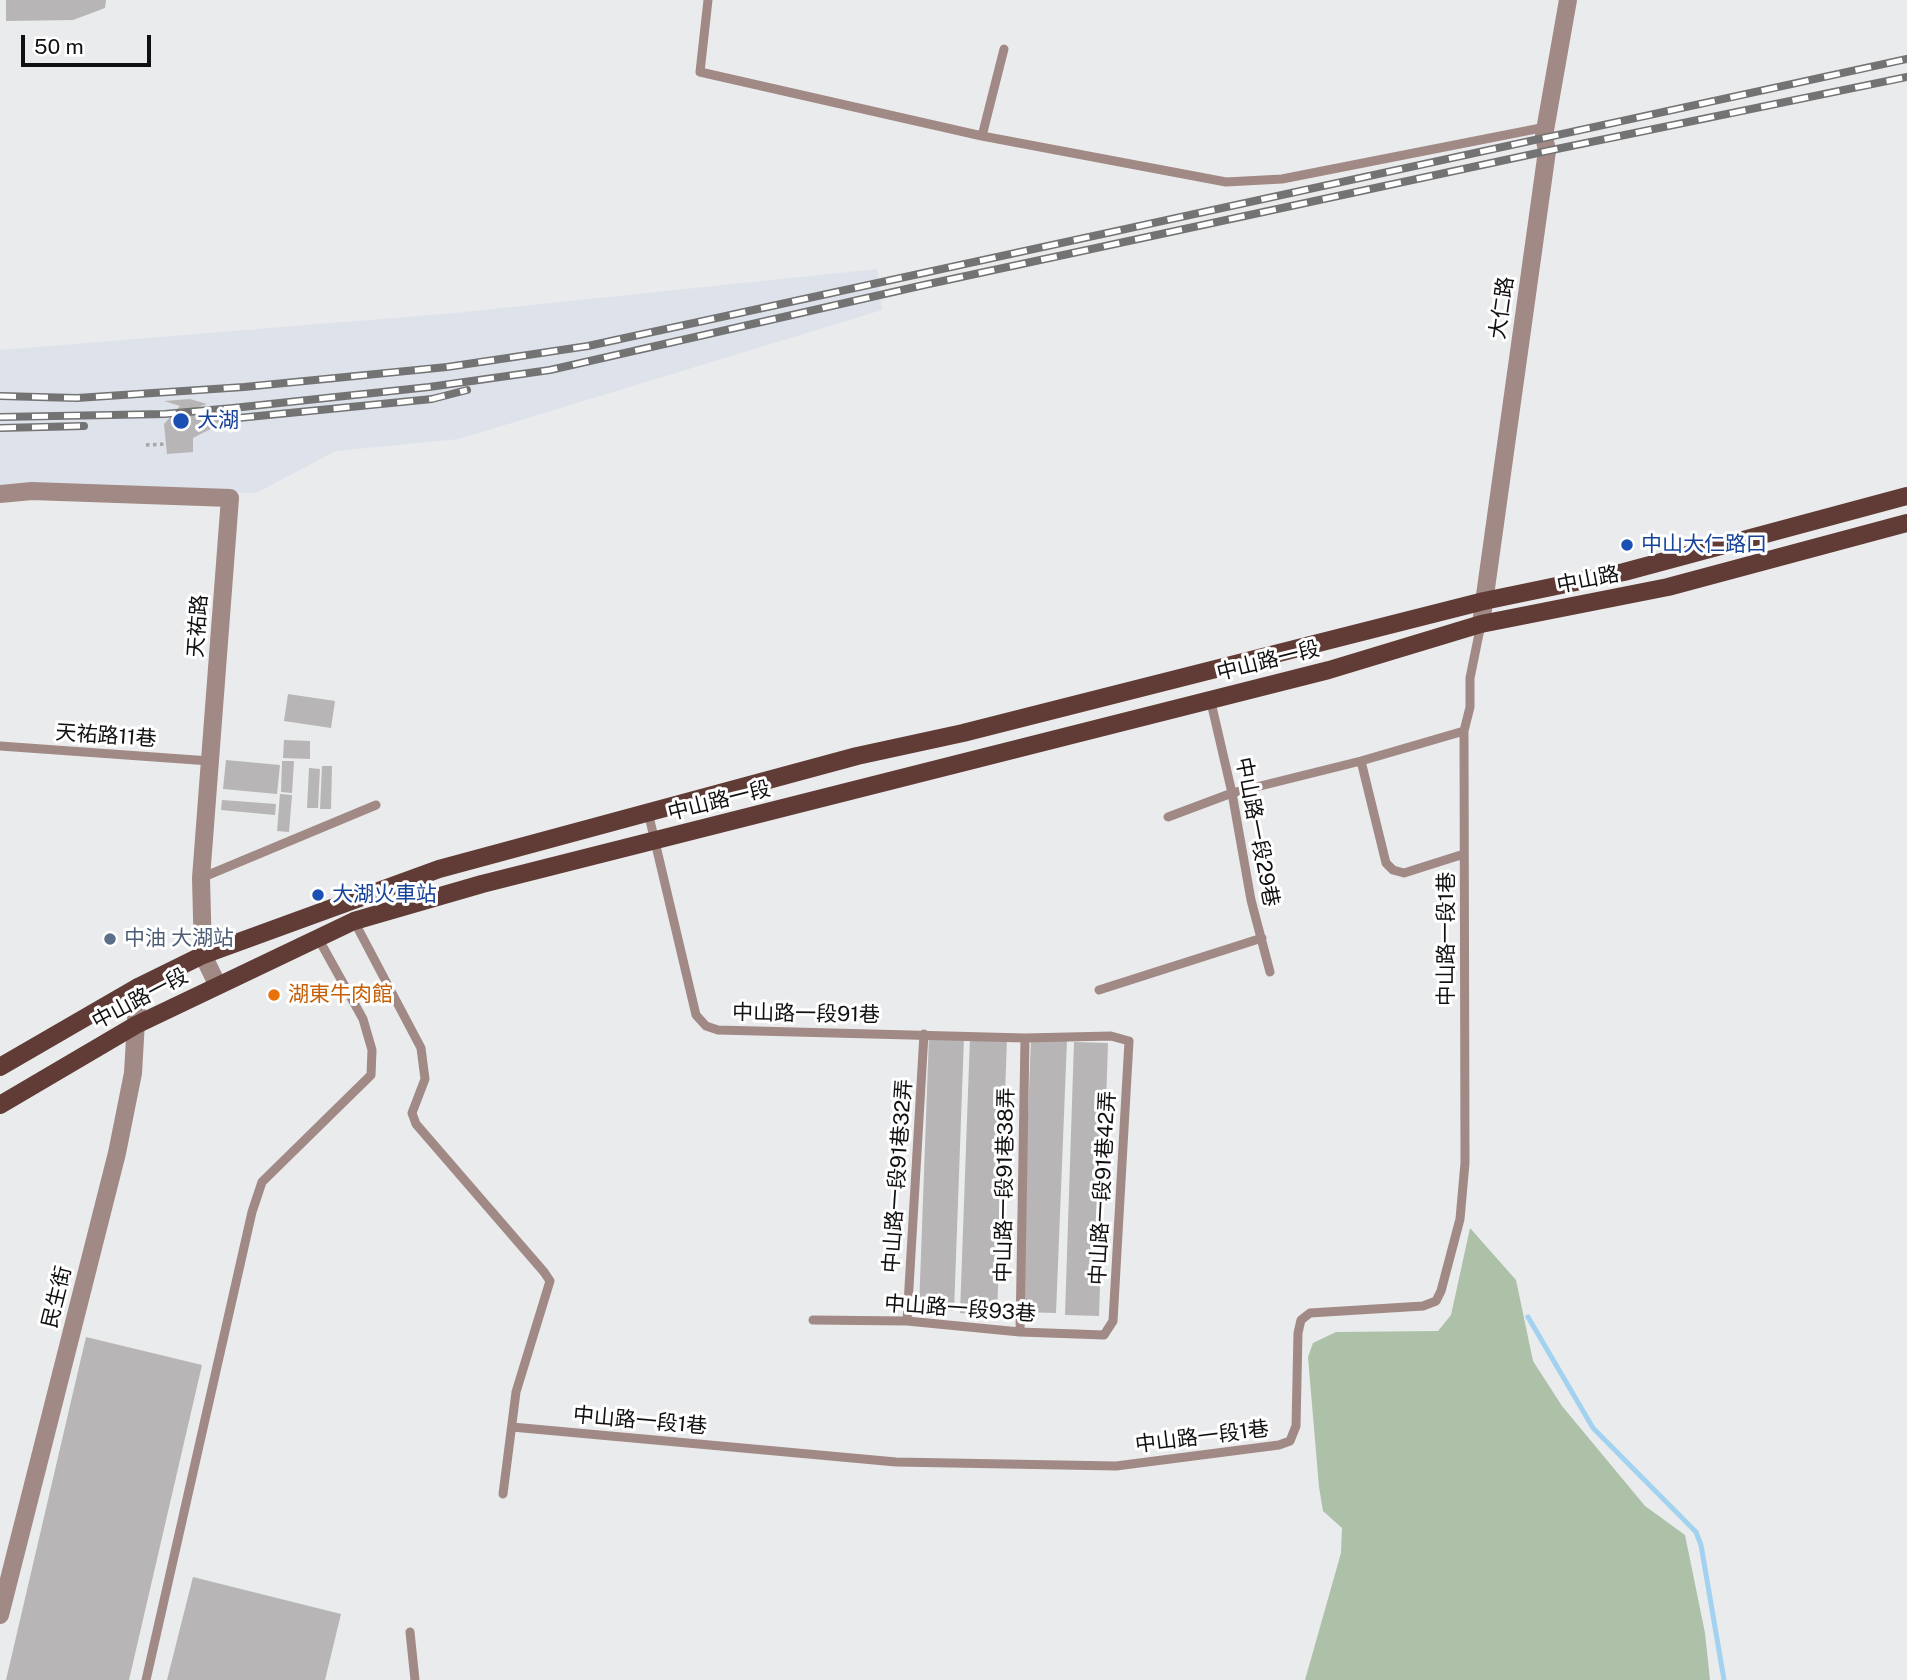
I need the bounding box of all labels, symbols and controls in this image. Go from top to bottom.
scale bar [24,21,154,65]
text: 50 m [34,34,84,59]
street label: 大仁路 [1485,275,1519,341]
place label: 大湖 [197,408,239,434]
marker: 大湖 [171,411,191,431]
place label: 中山大仁路口 [1641,532,1767,558]
marker: 中山大仁路口 [1619,537,1635,553]
street label: 中山路 [1555,562,1621,598]
street label: 天祐路 [183,594,213,658]
street label: 中山路一段 [1214,636,1322,686]
street label: 天祐路11巷 [55,720,157,752]
street label: 中山路一段29巷 [1230,755,1284,909]
street label: 中山路一段 [665,776,773,826]
street label: 中山路一段1巷 [1434,872,1460,1006]
place label: 大湖火車站 [332,882,437,908]
marker: 大湖火車站 [310,887,326,903]
place label: 中油 大湖站 [124,926,234,952]
marker: 中油 大湖站 [102,931,118,947]
street label: 中山路一段 [88,963,192,1035]
place label: 湖東牛肉館 [288,982,393,1008]
marker: 湖東牛肉館 [266,987,282,1003]
street label: 中山路一段91巷 [732,1000,880,1028]
street label: 中山路一段91巷32弄 [879,1078,917,1274]
street label: 中山路一段91巷38弄 [991,1087,1019,1283]
street label: 中山路一段91巷42弄 [1085,1090,1121,1286]
street label: 民生街 [37,1263,77,1331]
street label: 中山路一段93巷 [883,1291,1037,1327]
street label: 中山路一段1巷 [572,1403,708,1439]
street label: 中山路一段1巷 [1134,1416,1270,1458]

